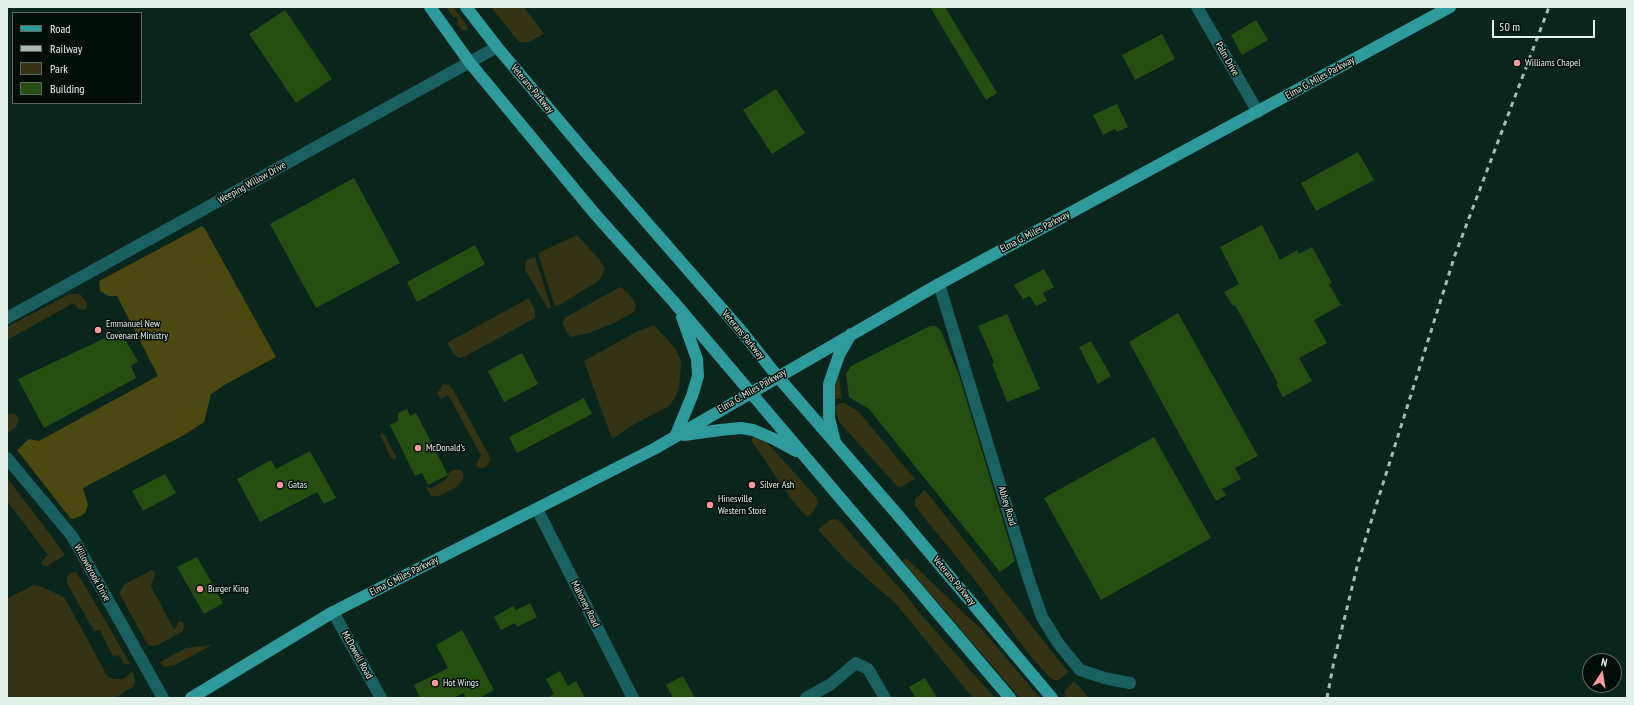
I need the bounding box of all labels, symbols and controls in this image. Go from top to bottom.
legend [12,12,142,104]
scale bar [1494,12,1597,38]
text: 50 m [1499,19,1520,34]
text: Road [50,21,70,36]
street label: Palm Drive [1212,40,1242,78]
text: Railway [50,41,82,56]
street label: Elma G. Miles Parkway [1283,54,1357,102]
place label: Williams Chapel [1525,57,1581,69]
marker: Williams Chapel [1512,58,1522,68]
text: Park [50,61,68,76]
street label: Veterans Parkway [508,62,556,116]
text: Building [50,81,85,96]
street label: Weeping Willow Drive [216,159,288,207]
street label: Elma G. Miles Parkway [998,209,1072,255]
street label: Veterans Parkway [719,308,767,362]
place label: Emmanuel New Covenant Ministry [106,318,168,342]
marker: Emmanuel New Covenant Ministry [93,325,103,335]
street label: Elma G. Miles Parkway [716,367,788,415]
place label: McDonald's [426,442,465,454]
marker: McDonald's [413,443,423,453]
place label: Gatas [288,479,307,491]
place label: Silver Ash [760,479,794,491]
marker: Gatas [275,480,285,490]
marker: Silver Ash [747,480,757,490]
street label: Abbey Road [995,485,1019,527]
place label: Hinesville Western Store [718,493,766,516]
marker: Hinesville Western Store [705,500,715,510]
street label: Willowbrook Drive [71,542,113,604]
street label: Elma G Miles Parkway [368,554,440,598]
street label: Veterans Parkway [930,554,978,608]
street label: Mahoney Road [568,579,602,629]
place label: Burger King [208,583,249,595]
marker: Burger King [195,584,205,594]
street label: McDowell Road [339,629,375,681]
north arrow [1582,653,1622,693]
text: N [1600,655,1609,670]
place label: Hot Wings [443,677,479,689]
marker: Hot Wings [430,678,440,688]

